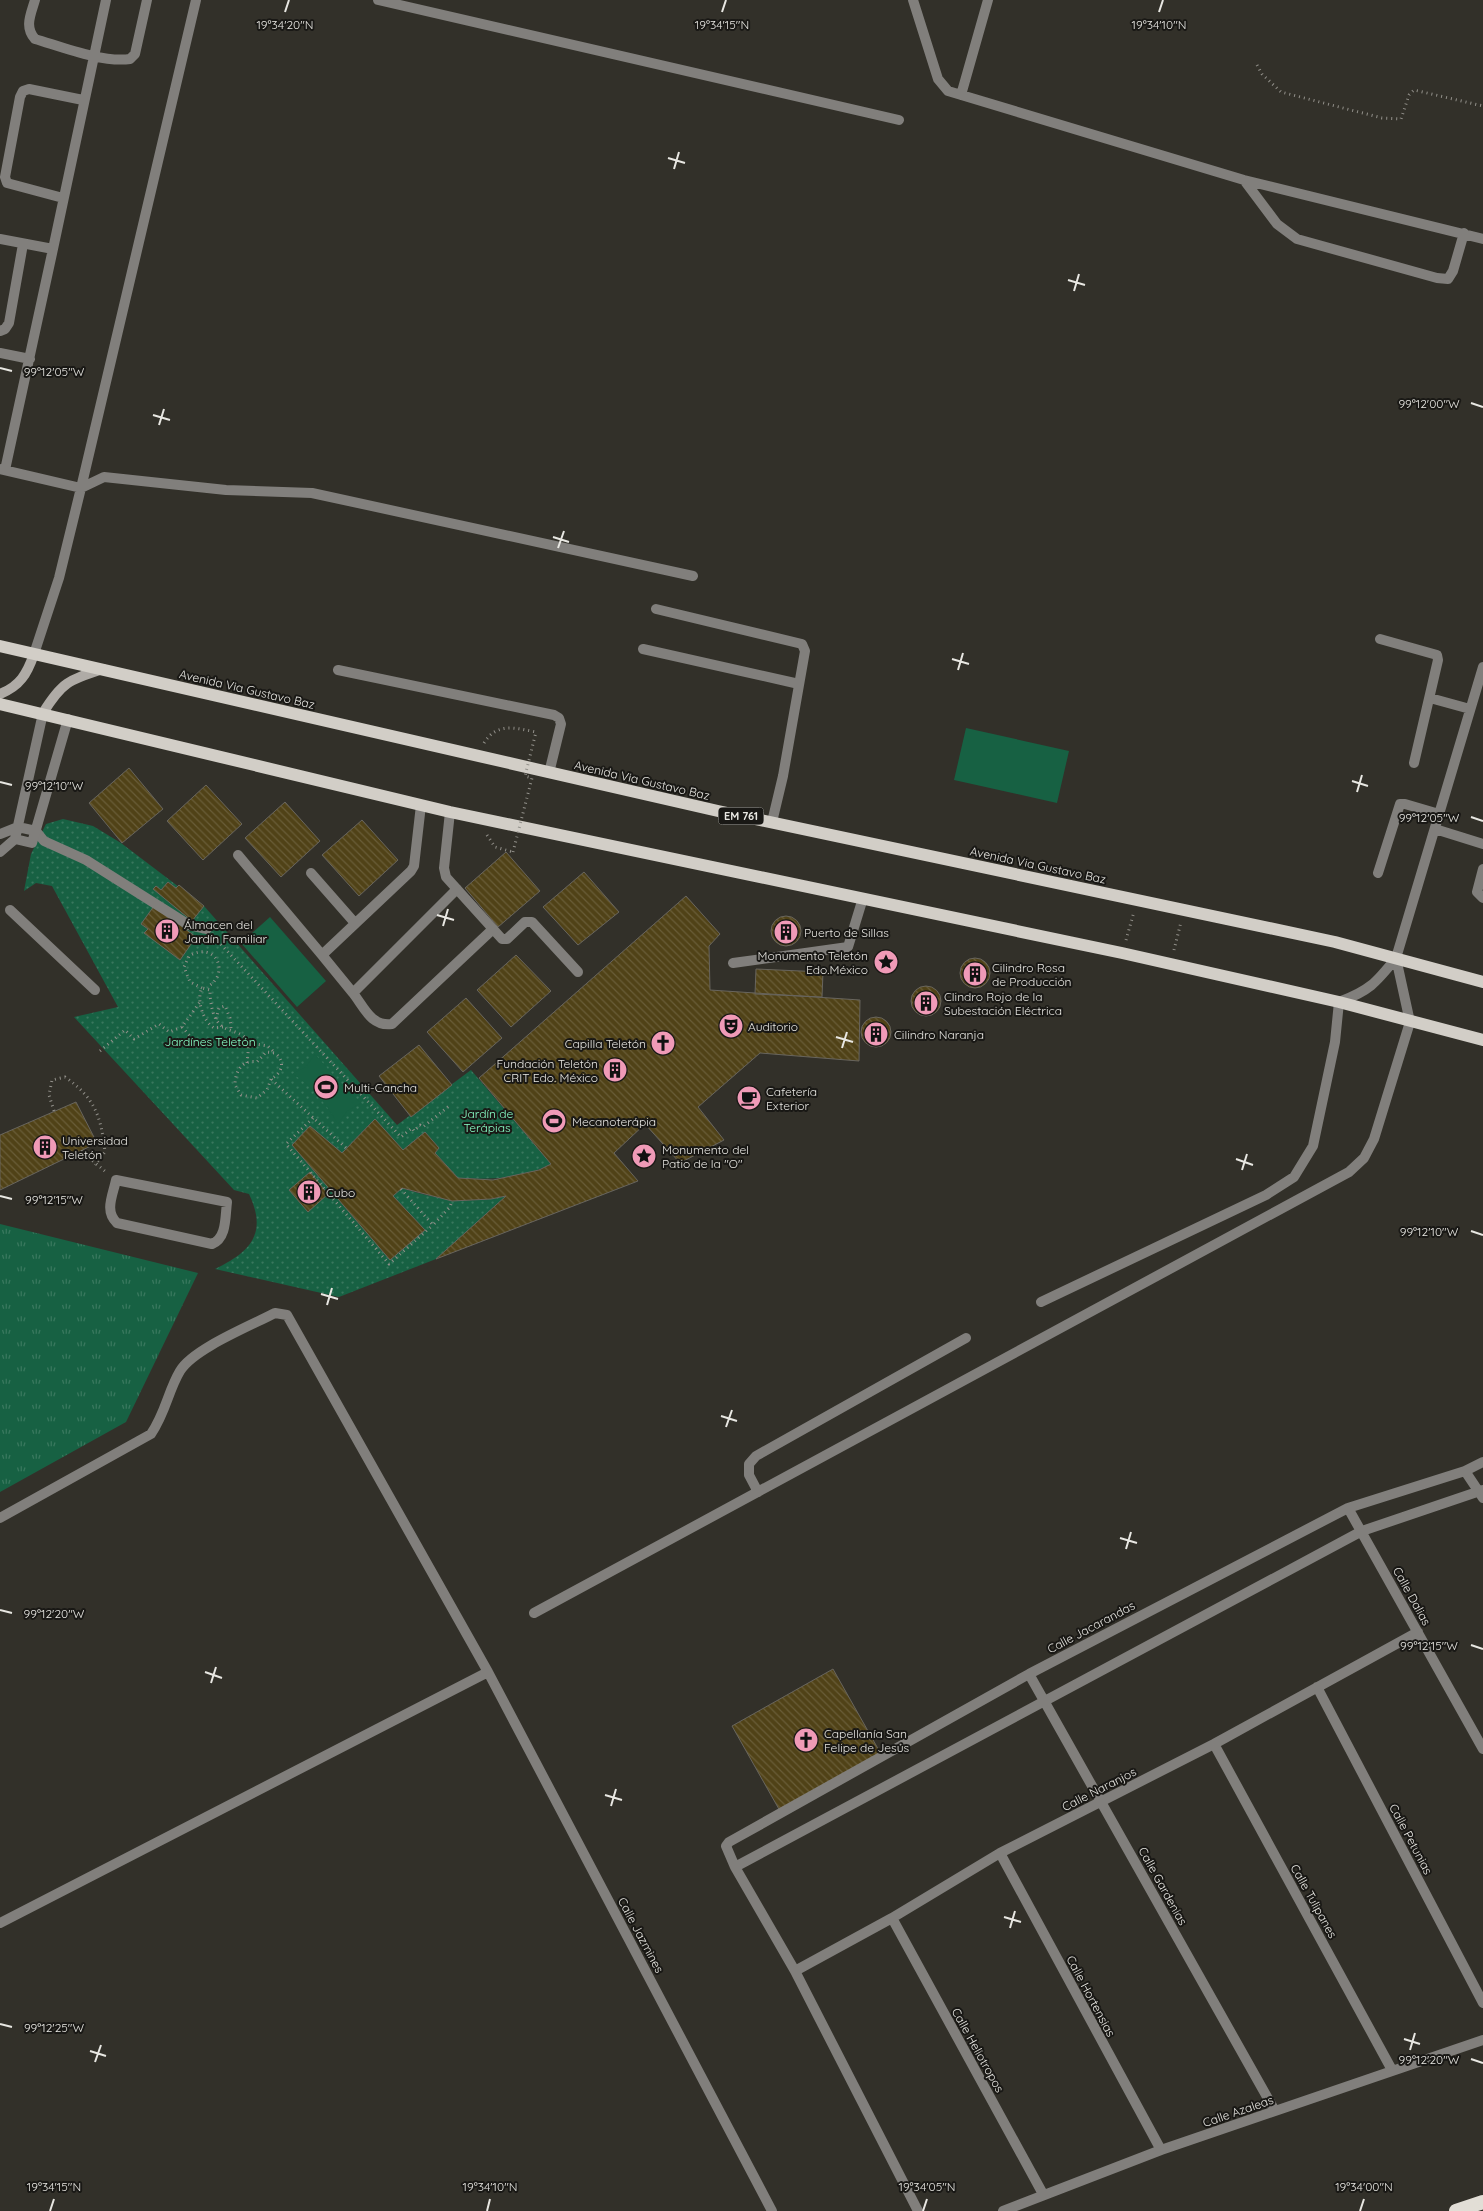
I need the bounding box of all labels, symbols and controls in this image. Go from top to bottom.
text: 19°34'20"N [256,17,314,32]
text: 19°34'15"N [695,17,749,32]
text: 19°34'10"N [1132,17,1186,32]
text: 99°12'05"W [24,364,85,379]
text: 99°12'00"W [1398,396,1460,411]
street label: Avenida Via Gustavo Baz [178,666,316,712]
street label: Avenida Via Gustavo Baz [573,757,711,803]
text: 99°12'10"W [25,778,84,793]
road number: EM 761 [718,808,764,824]
text: 99°12'05"W [1399,810,1460,825]
street label: Avenida Via Gustavo Baz [969,843,1108,887]
place label: Álmacen del Jardín Familiar [184,917,267,946]
building icon: Álmacen del Jardín Familiar [154,918,180,944]
building icon: Puerto de Sillas [773,919,799,945]
place label: Puerto de Sillas [804,925,889,940]
place label: Monumento Teletón Edo.México [758,948,868,977]
place icon: Monumento Teletón Edo.México [873,949,899,975]
place label: Cilindro Rosa de Producción [992,960,1072,989]
building icon: Cilindro Rosa de Producción [962,961,988,987]
place label: Clindro Rojo de la Subestación Eléctrica [944,989,1062,1018]
building icon: Clindro Rojo de la Subestación Eléctrica [913,990,939,1016]
theatre icon: Auditorio [718,1013,744,1039]
place label: Auditorio [748,1019,798,1034]
building icon: Cilindro Naranja [863,1021,889,1047]
place label: Cilindro Naranja [894,1027,984,1042]
church icon: Capilla Teletón [650,1030,676,1056]
park label: Jardínes Teletón [164,1034,256,1049]
place label: Capilla Teletón [565,1036,646,1051]
place label: Fundación Teletón CRIT Edo. México [497,1056,598,1085]
building icon: Fundación Teletón CRIT Edo. México [602,1057,628,1083]
sports icon: Multi-Cancha [313,1074,339,1100]
place label: Multi-Cancha [344,1080,417,1095]
place label: Cafetería Exterior [766,1084,817,1113]
cafe icon: Cafetería Exterior [736,1085,762,1111]
park label: Jardín de Terápias [461,1106,514,1135]
sports icon: Mecanoterápia [541,1108,567,1134]
place label: Mecanoterápia [572,1114,656,1129]
place label: Universidad Teletón [62,1133,128,1162]
building icon: Universidad Teletón [32,1134,58,1160]
place label: Monumento del Patio de la "O" [662,1142,749,1171]
place icon: Monumento del Patio de la "O" [631,1143,657,1169]
building icon: Cubo [296,1179,322,1205]
place label: Cubo [326,1185,355,1200]
text: 99°12'15"W [25,1192,83,1207]
text: 99°12'10"W [1400,1224,1459,1239]
street label: Calle Dalias [1390,1564,1434,1628]
street label: Calle Jacarandas [1045,1597,1138,1656]
text: 99°12'20"W [24,1606,85,1621]
text: 99°12'15"W [1400,1638,1458,1653]
place label: Capellanía San Felipe de Jesús [824,1726,909,1755]
church icon: Capellanía San Felipe de Jesús [793,1727,819,1753]
street label: Calle Naranjos [1059,1764,1139,1814]
street label: Calle Petunias [1386,1801,1436,1877]
street label: Calle Gardenias [1135,1844,1191,1928]
street label: Calle Tulipanes [1287,1861,1341,1941]
street label: Calle Jazmines [615,1895,667,1976]
street label: Calle Hortensias [1063,1953,1119,2040]
street label: Calle Heliotropos [949,2005,1008,2095]
text: 99°12'25"W [24,2020,84,2035]
text: 99°12'20"W [1399,2052,1460,2067]
street label: Calle Azaleas [1201,2092,1276,2130]
text: 19°34'15"N [27,2179,81,2194]
text: 19°34'10"N [463,2179,517,2194]
text: 19°34'05"N [898,2179,956,2194]
text: 19°34'00"N [1335,2179,1393,2194]

